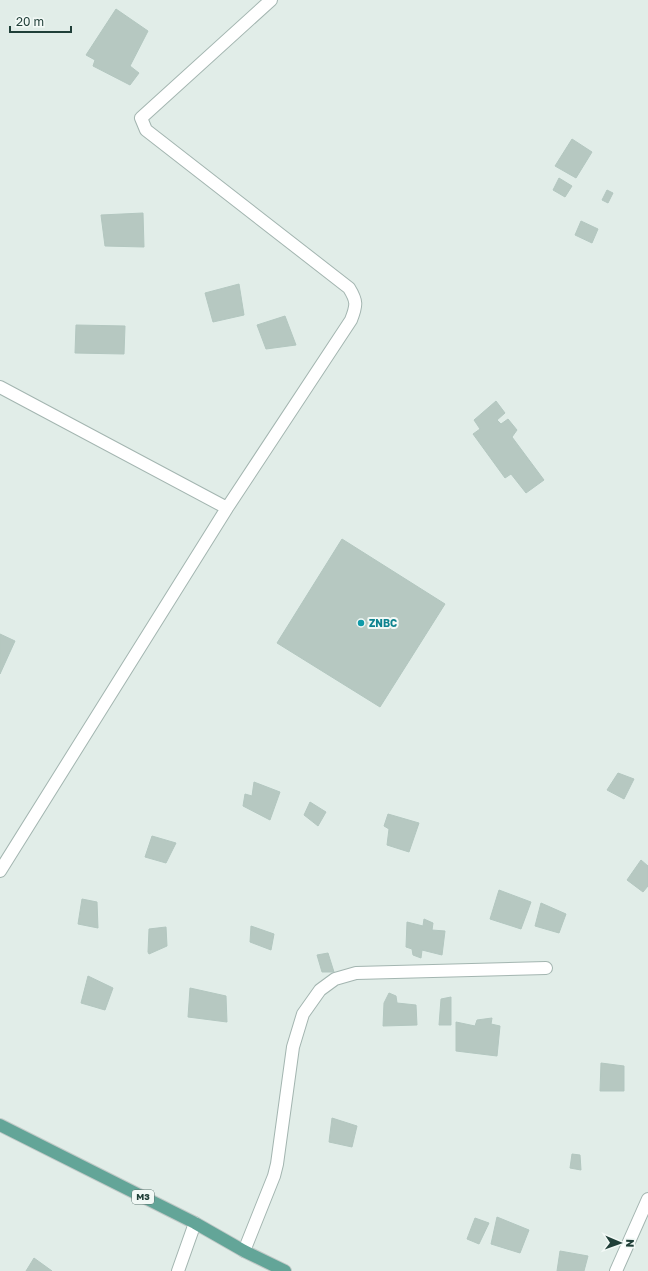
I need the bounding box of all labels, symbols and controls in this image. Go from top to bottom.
scale bar [10,8,71,34]
text: 20 m [16,14,44,29]
place label: ZNBC [369,617,397,629]
marker: ZNBC [356,618,366,628]
road number: M3 [132,1190,154,1204]
north arrow [600,1223,640,1263]
text: N [624,1239,637,1248]

